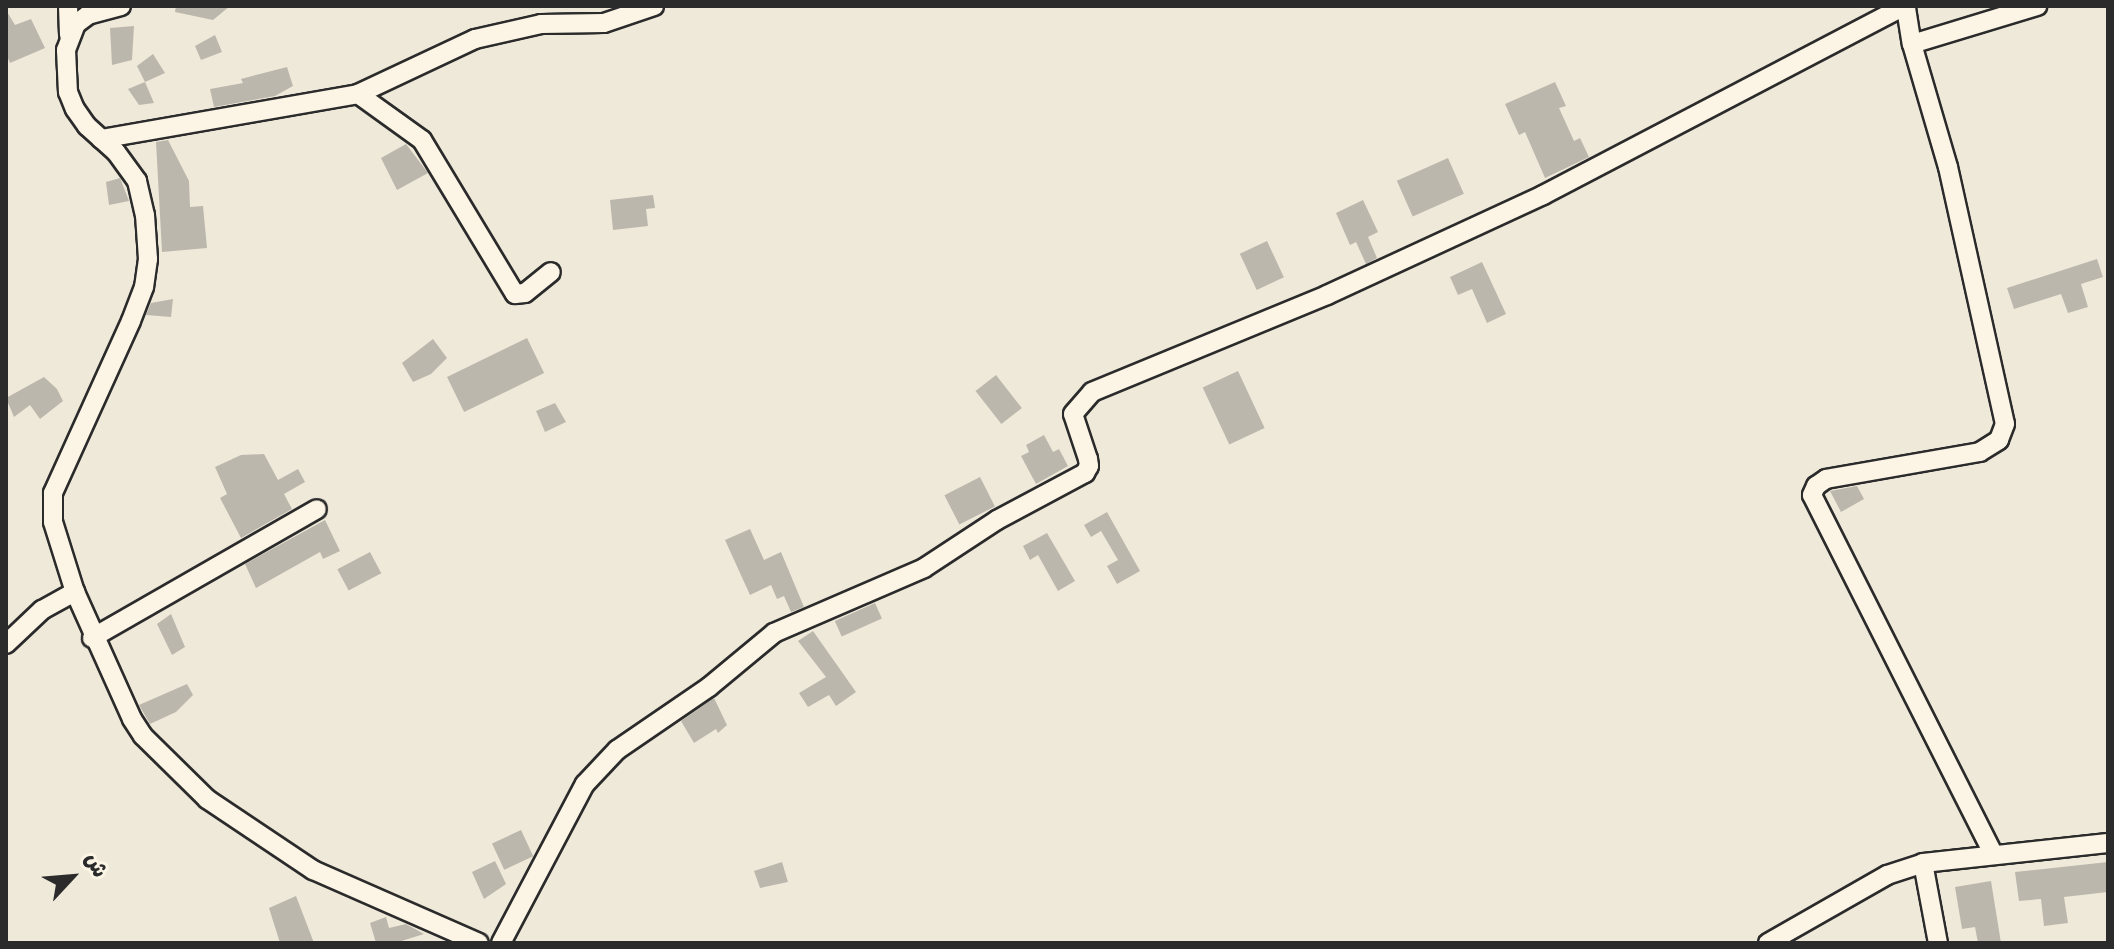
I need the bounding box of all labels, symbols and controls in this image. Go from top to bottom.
north arrow [32,837,112,917]
text: ش [77,850,111,883]

